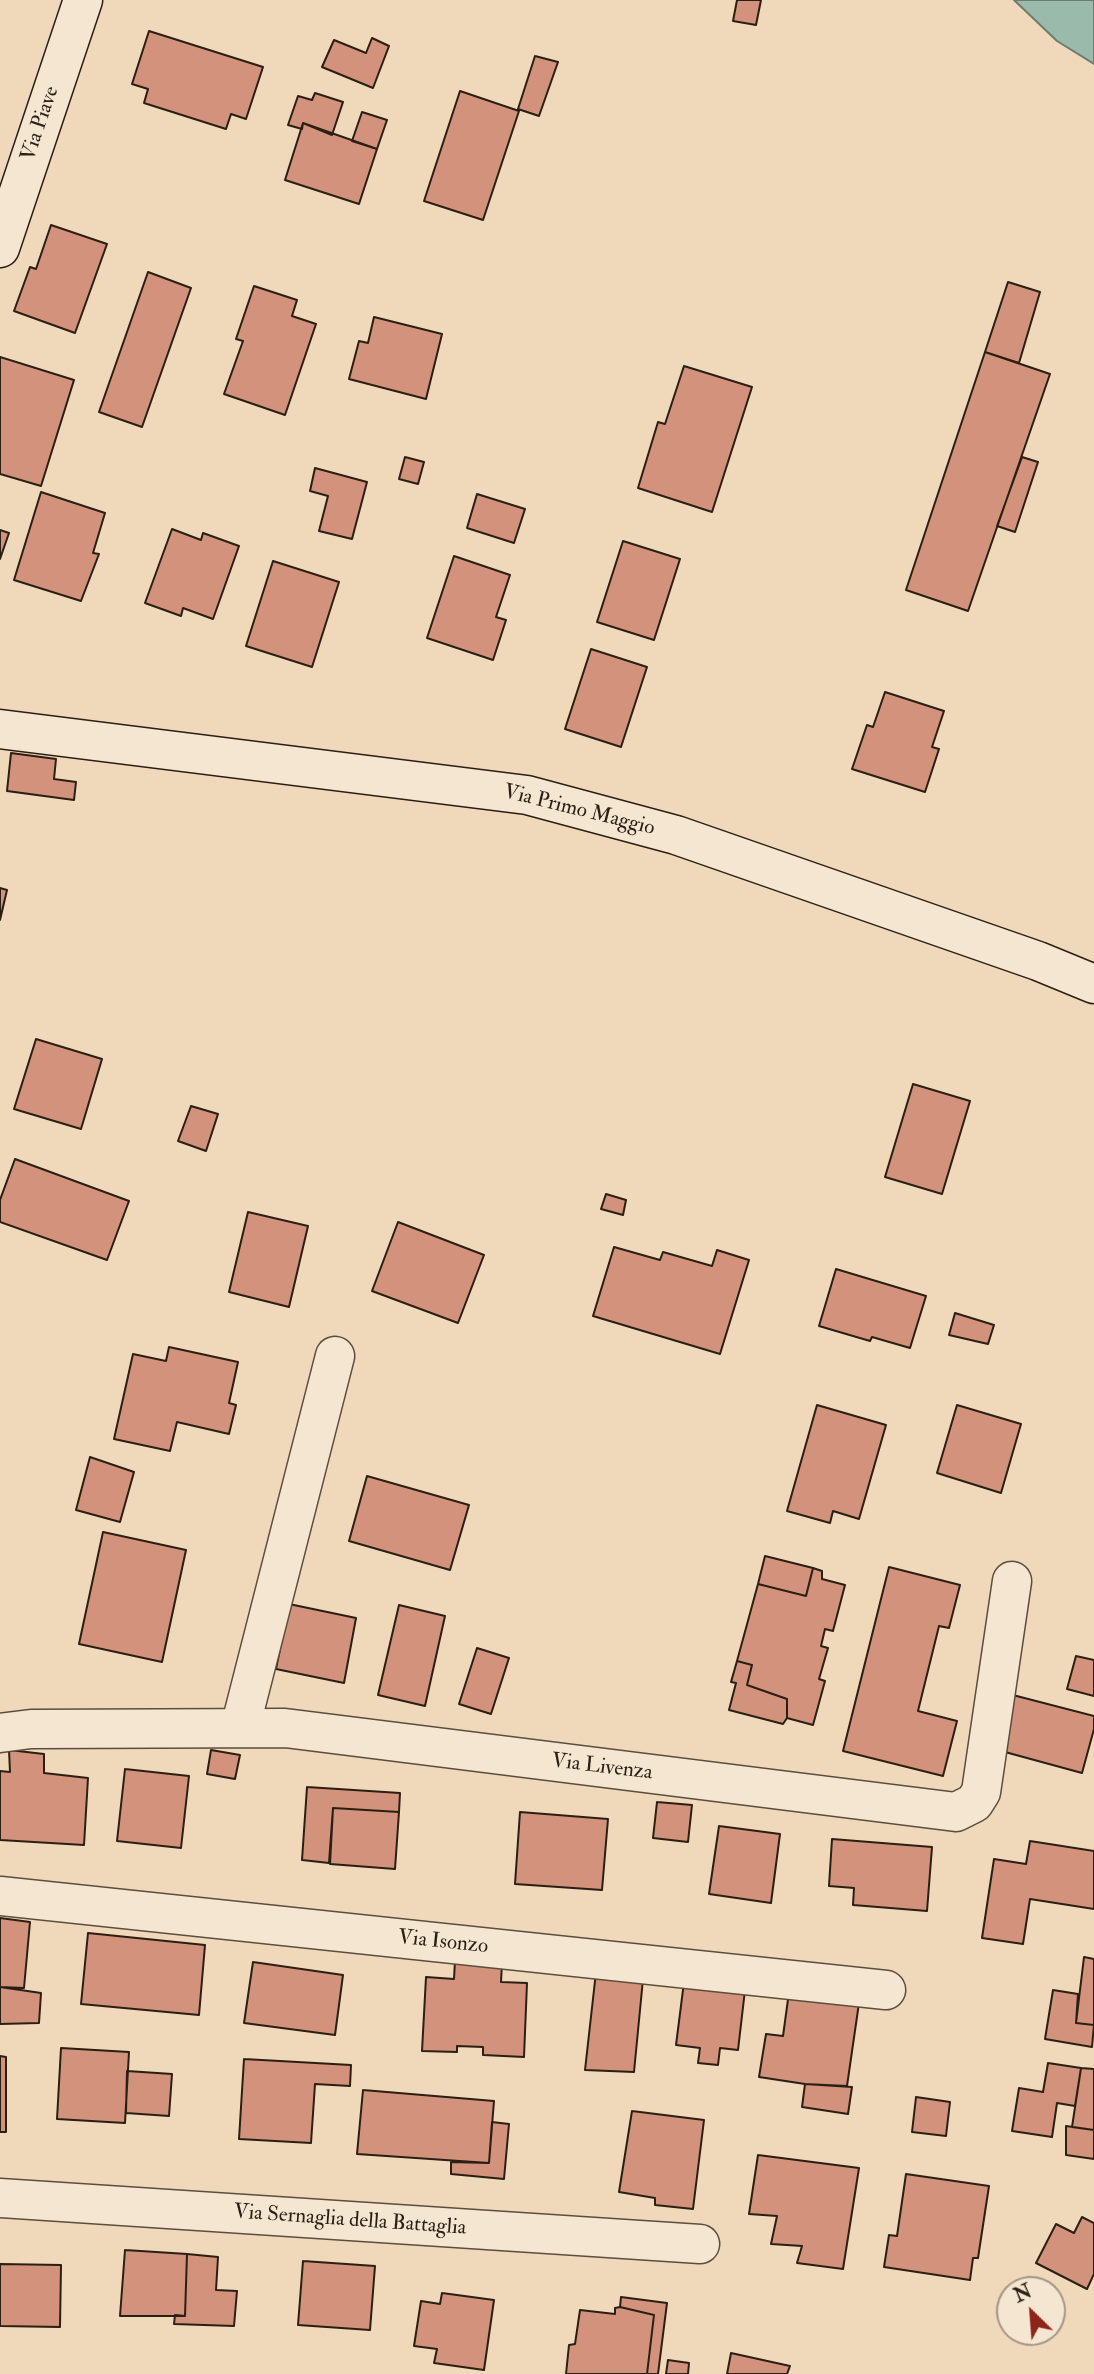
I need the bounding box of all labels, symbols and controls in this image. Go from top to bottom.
street label: Via Piave [17,83,65,165]
street label: Via Primo Maggio [501,780,657,842]
street label: Via Livenza [550,1749,654,1787]
street label: Via Isonzo [397,1926,489,1960]
street label: Via Sernaglia della Battaglia [233,2200,467,2242]
north arrow [996,2276,1066,2346]
text: N [1010,2279,1036,2308]

